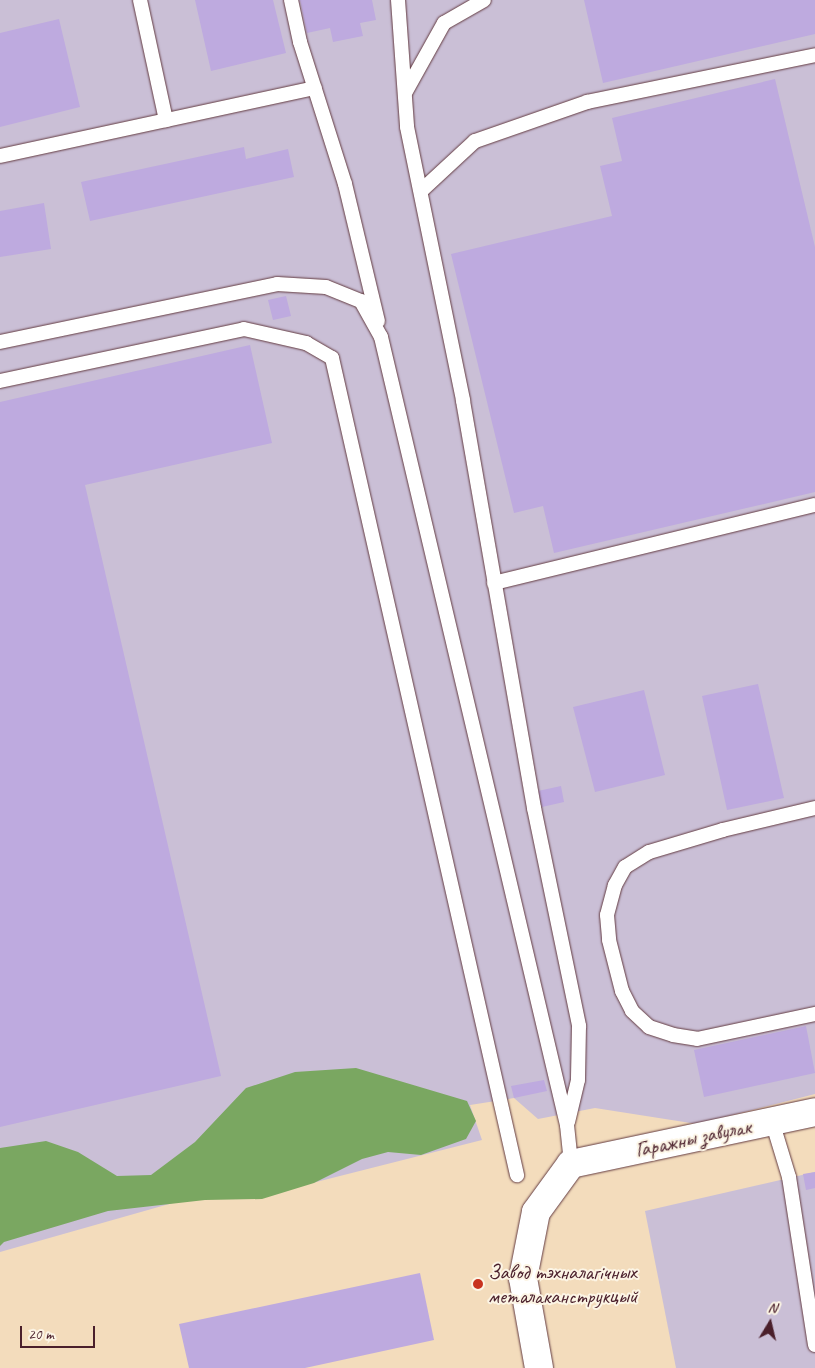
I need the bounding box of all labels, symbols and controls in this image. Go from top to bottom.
street label: Гаражны завулак [633,1113,753,1163]
place label: Завод тэхналагічных металаканструкцый [488,1259,638,1309]
marker: Завод тэхналагічных металаканструкцый [472,1278,484,1290]
north arrow [745,1298,795,1348]
text: N [767,1299,778,1317]
scale bar [22,1316,98,1348]
text: 20 m [28,1325,54,1344]

